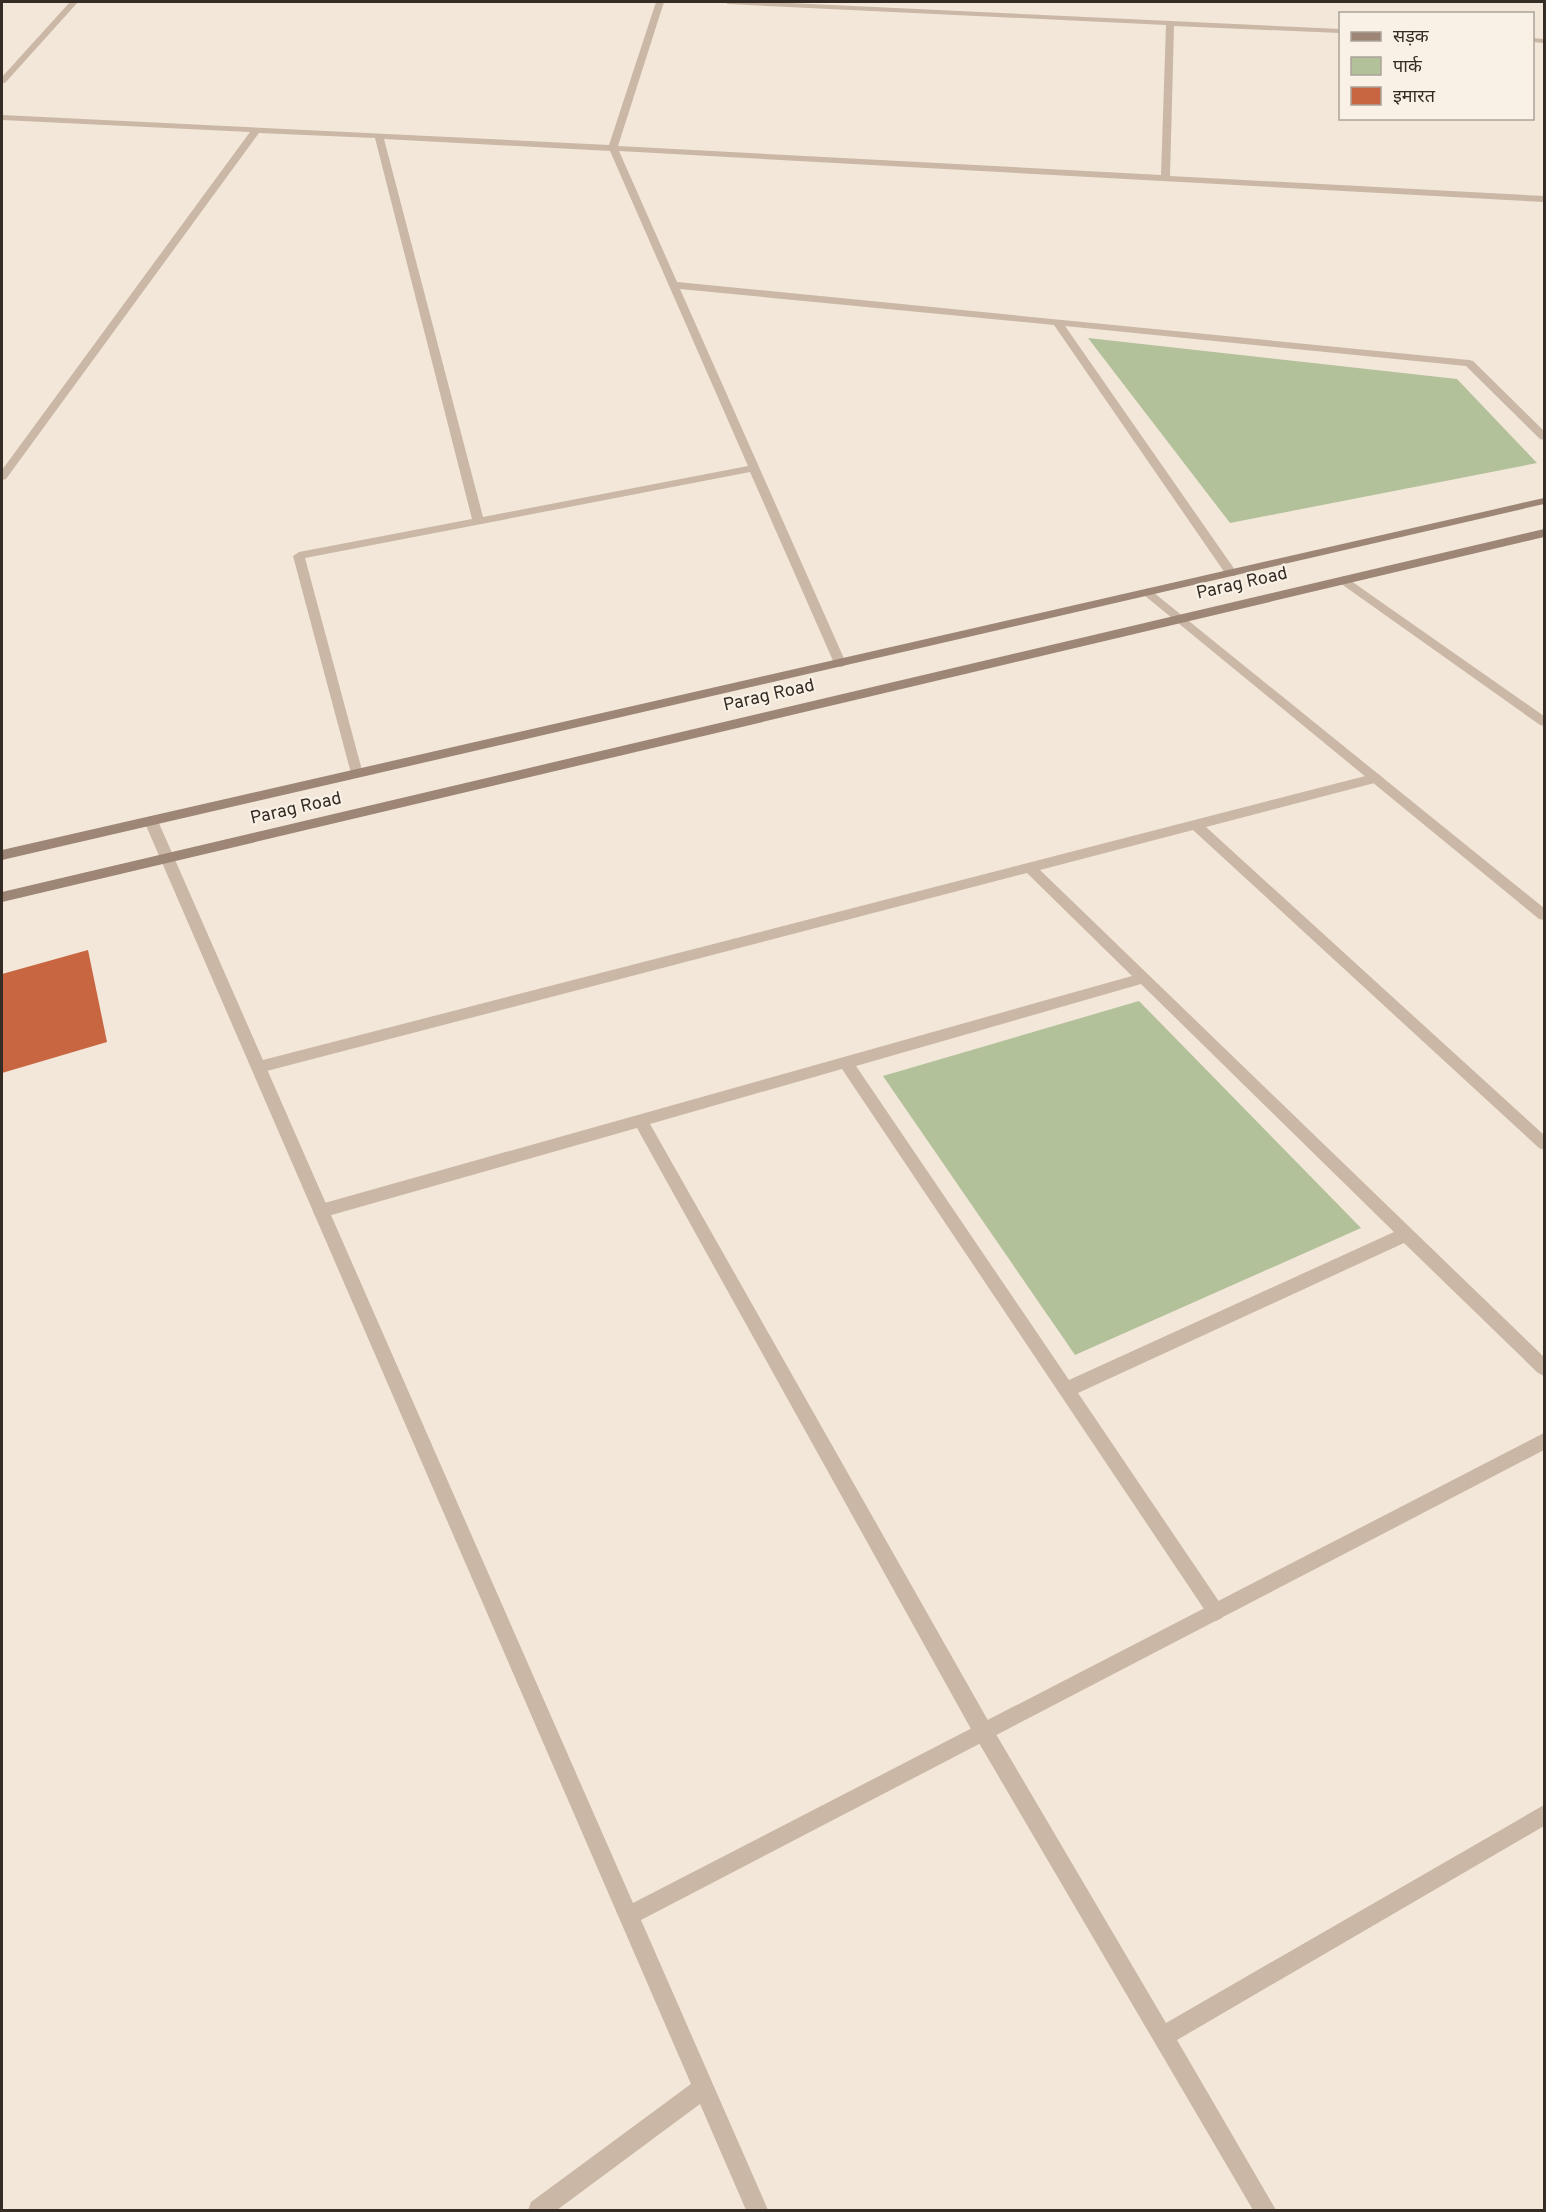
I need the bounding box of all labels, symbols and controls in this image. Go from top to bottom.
legend [1339,12,1534,120]
text: सड़क [1393,26,1430,49]
text: पार्क [1393,55,1423,79]
text: इमारत [1393,86,1436,109]
street label: Parag Road [1194,562,1290,606]
street label: Parag Road [721,674,817,718]
street label: Parag Road [248,787,344,831]

